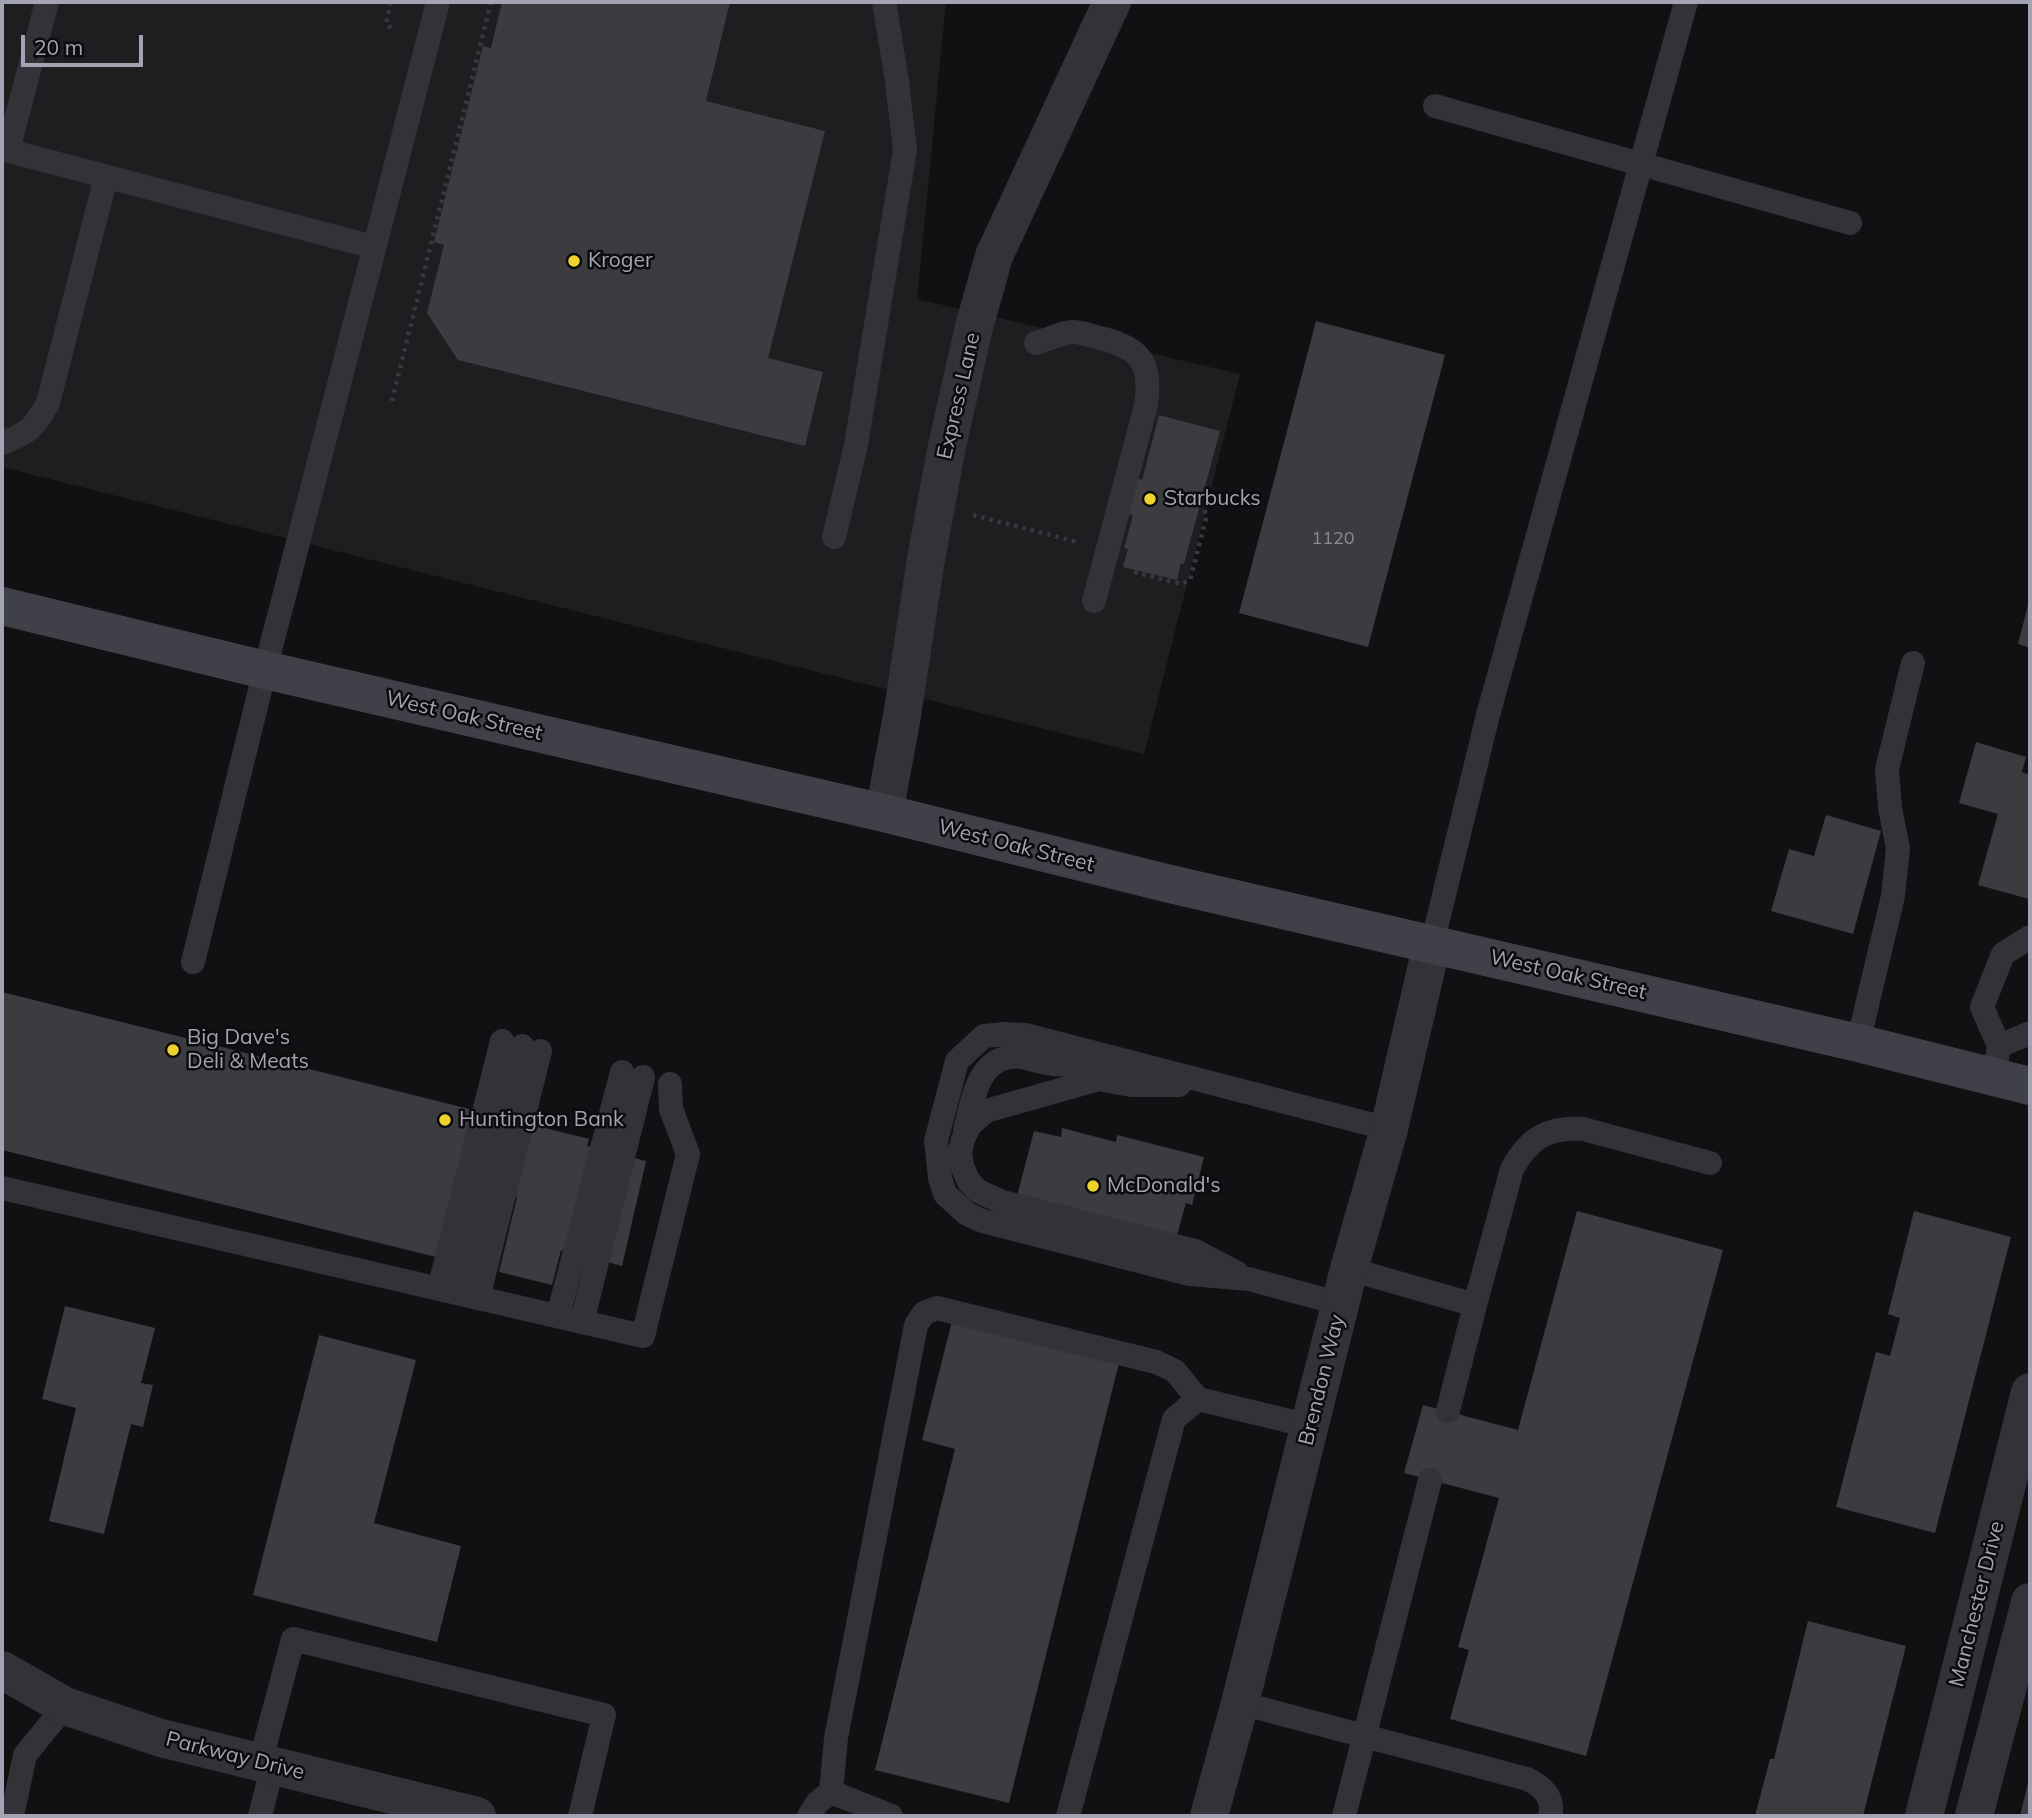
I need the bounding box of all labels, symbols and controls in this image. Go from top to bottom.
scale bar [24,21,147,65]
text: 20 m [34,34,83,60]
place label: Kroger [588,248,653,274]
marker: Kroger [566,253,582,269]
street label: Express Lane [932,330,986,462]
place label: Starbucks [1164,486,1261,512]
marker: Starbucks [1142,491,1158,507]
house number: 1120 [1311,528,1355,550]
street label: West Oak Street [383,686,545,746]
street label: West Oak Street [935,814,1097,878]
street label: West Oak Street [1487,945,1649,1005]
place label: Big Dave's Deli & Meats [187,1025,309,1075]
marker: Big Dave's Deli & Meats [165,1042,181,1058]
place label: Huntington Bank [459,1107,624,1133]
marker: Huntington Bank [437,1112,453,1128]
place label: McDonald's [1107,1173,1221,1199]
marker: McDonald's [1085,1178,1101,1194]
street label: Brendon Way [1294,1312,1350,1448]
street label: Manchester Drive [1944,1519,2010,1689]
street label: Parkway Drive [163,1727,307,1785]

